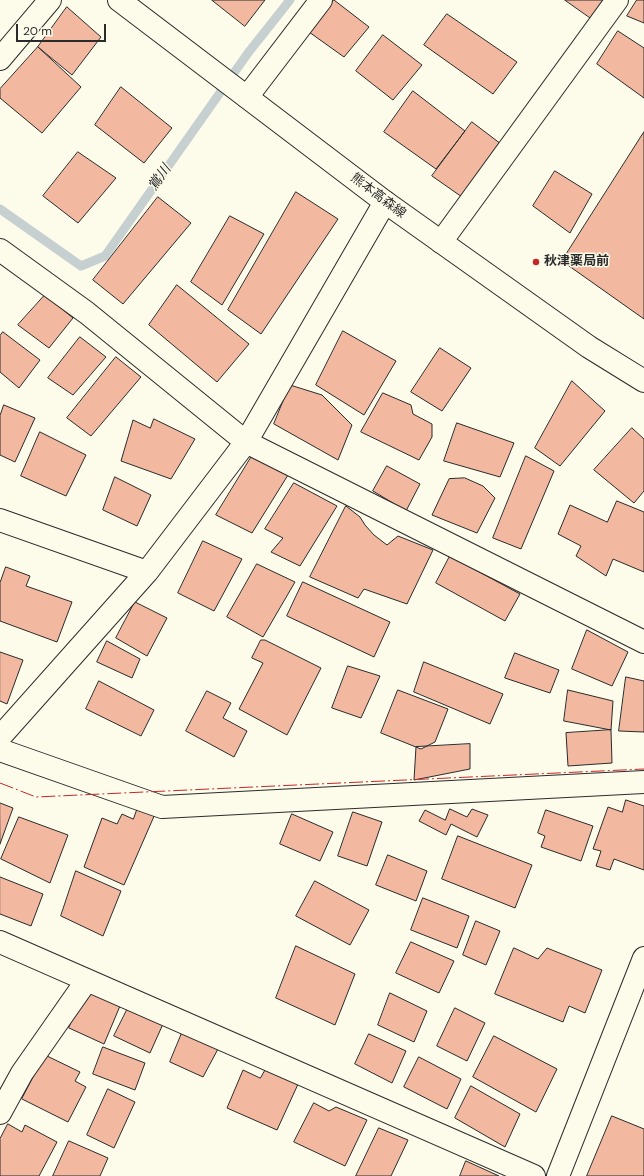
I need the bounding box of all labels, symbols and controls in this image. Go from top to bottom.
scale bar [18,16,108,42]
text: 20 m [23,23,52,39]
water label: 鴬川 [145,162,175,194]
street label: 熊本高森線 [347,170,409,222]
place label: 秋津薬局前 [544,254,609,270]
marker: 秋津薬局前 [531,257,541,267]

